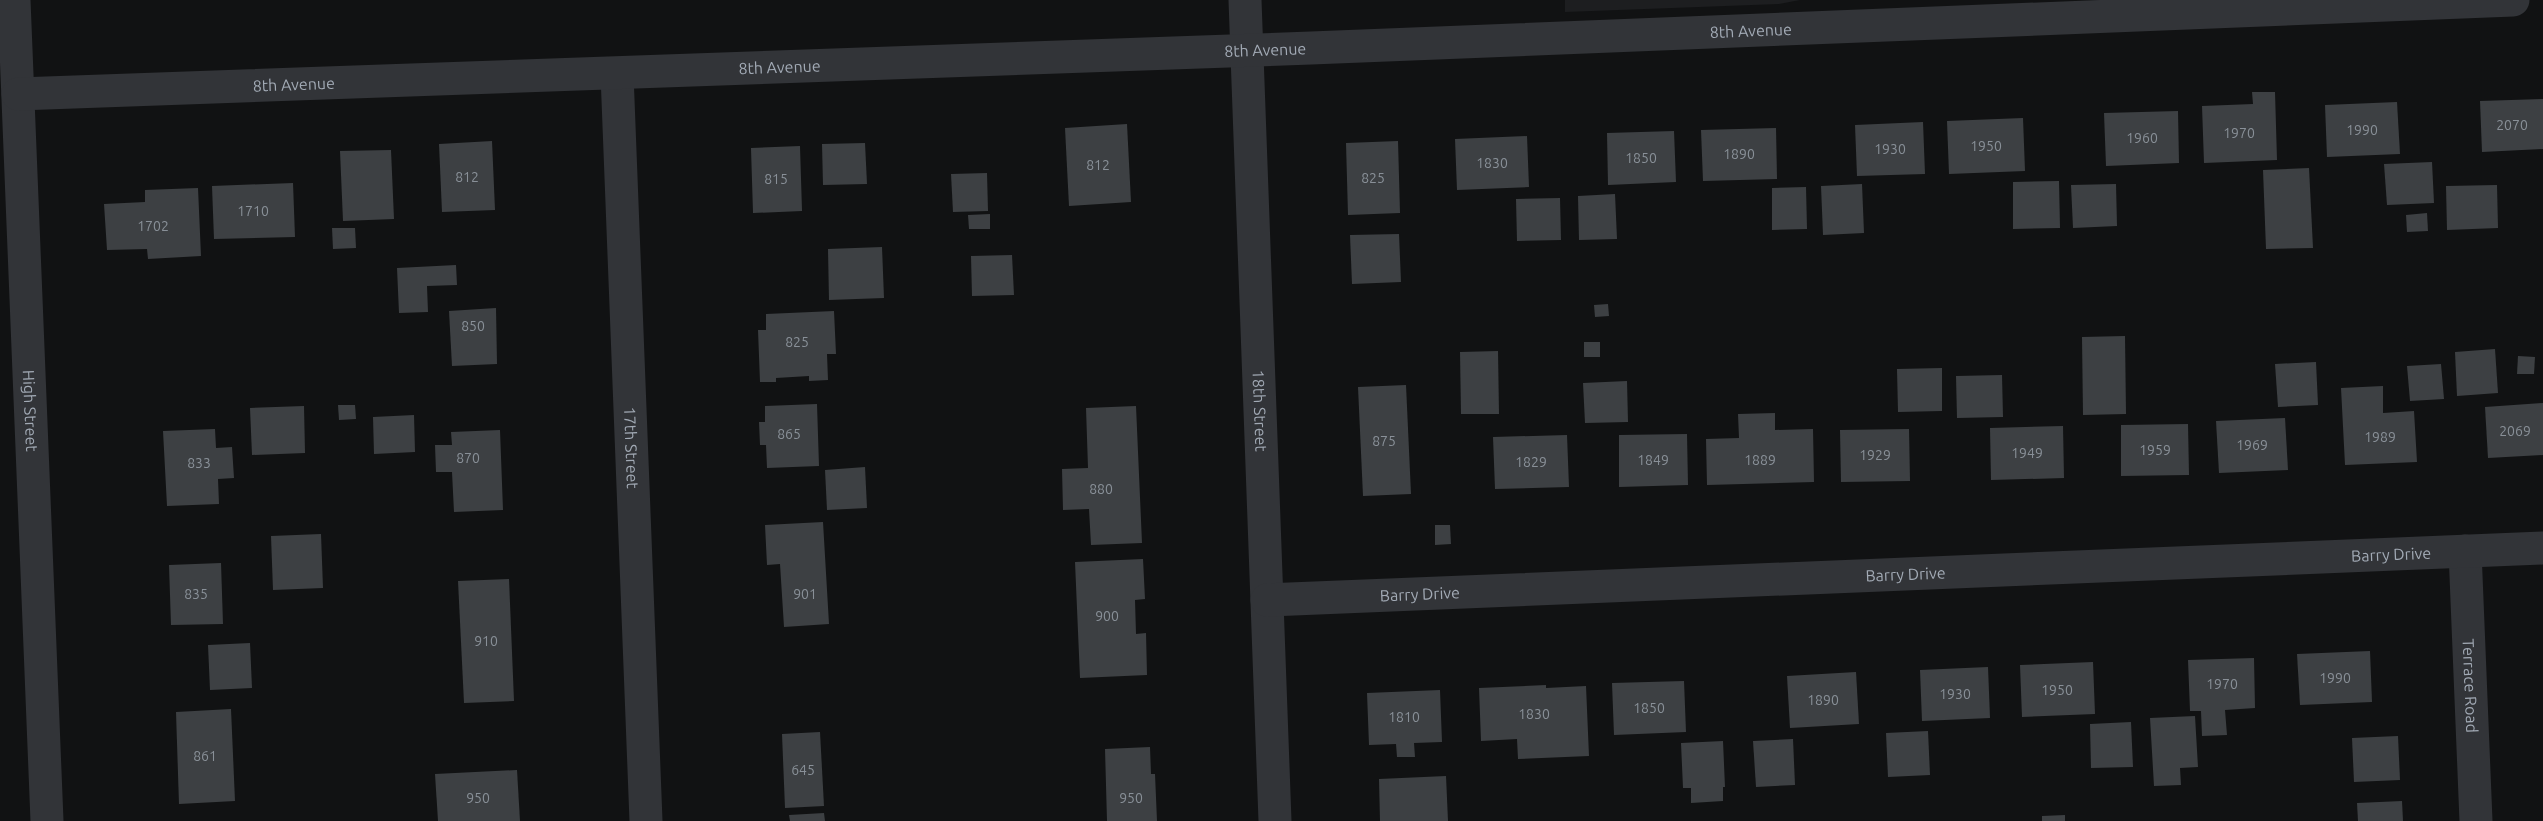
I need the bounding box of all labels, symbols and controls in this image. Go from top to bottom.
street label: 8th Avenue [1709,20,1792,41]
street label: 8th Avenue [1224,39,1307,60]
street label: 8th Avenue [738,56,821,77]
street label: 8th Avenue [252,74,335,95]
house number: 2070 [2496,117,2528,133]
house number: 1990 [2346,122,2378,138]
house number: 1970 [2223,125,2255,141]
house number: 1960 [2126,130,2158,146]
house number: 1950 [1970,138,2002,154]
house number: 1930 [1874,141,1906,157]
house number: 1890 [1723,146,1755,162]
house number: 1850 [1625,150,1657,166]
house number: 1830 [1476,155,1508,171]
house number: 812 [1086,157,1110,173]
house number: 812 [455,169,479,185]
house number: 825 [1361,170,1385,186]
house number: 815 [764,171,788,187]
house number: 1710 [237,203,269,219]
house number: 1702 [137,218,169,234]
house number: 850 [461,318,485,334]
house number: 825 [785,334,809,350]
street label: High Street [20,369,41,453]
street label: 18th Street [1250,369,1271,453]
street label: 17th Street [621,406,642,490]
house number: 2069 [2499,423,2531,439]
house number: 865 [777,426,801,442]
house number: 1989 [2364,429,2396,445]
house number: 875 [1372,433,1396,449]
house number: 1969 [2236,437,2268,453]
house number: 1959 [2139,442,2171,458]
house number: 1949 [2011,445,2043,461]
house number: 1929 [1859,447,1891,463]
house number: 870 [456,450,480,466]
house number: 1849 [1637,452,1669,468]
house number: 1889 [1744,452,1776,468]
house number: 1829 [1515,454,1547,470]
house number: 833 [187,455,211,471]
house number: 880 [1089,481,1113,497]
street label: Barry Drive [2351,544,2431,565]
street label: Barry Drive [1865,563,1946,585]
street label: Barry Drive [1379,583,1460,604]
house number: 835 [184,586,208,602]
house number: 901 [793,586,817,602]
house number: 900 [1095,608,1119,624]
house number: 910 [474,633,498,649]
street label: Terrace Road [2460,638,2481,733]
house number: 1990 [2319,670,2351,686]
house number: 1970 [2206,676,2238,692]
house number: 1950 [2041,682,2073,698]
house number: 1930 [1939,686,1971,702]
house number: 1890 [1807,692,1839,708]
house number: 1850 [1633,700,1665,716]
house number: 1830 [1518,706,1550,722]
house number: 1810 [1388,709,1420,725]
house number: 861 [193,748,217,764]
house number: 645 [791,762,815,778]
house number: 950 [466,790,490,806]
house number: 950 [1119,790,1143,806]

